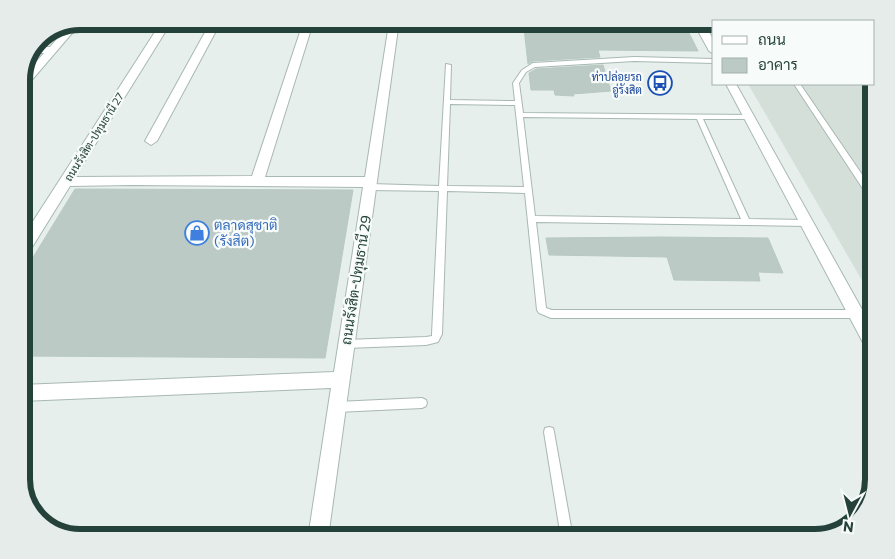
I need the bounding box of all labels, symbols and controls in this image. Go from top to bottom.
legend [712,20,875,85]
text: ถนน [758,30,786,48]
text: อาคาร [758,55,798,73]
place label: ท่าปล่อยรถ อู่รังสิต [591,70,642,98]
bus stop icon: ท่าปล่อยรถ อู่รังสิต [647,70,673,96]
street label: ถนนรังสิต-ปทุมธานี 27 [60,89,129,185]
street label: ถนนรังสิต-ปทุมธานี 29 [337,214,376,346]
place label: ตลาดสุชาติ (รังสิต) [214,216,278,249]
shop icon: ตลาดสุชาติ (รังสิต) [184,220,210,246]
north arrow [825,489,875,539]
text: N [842,518,855,536]

